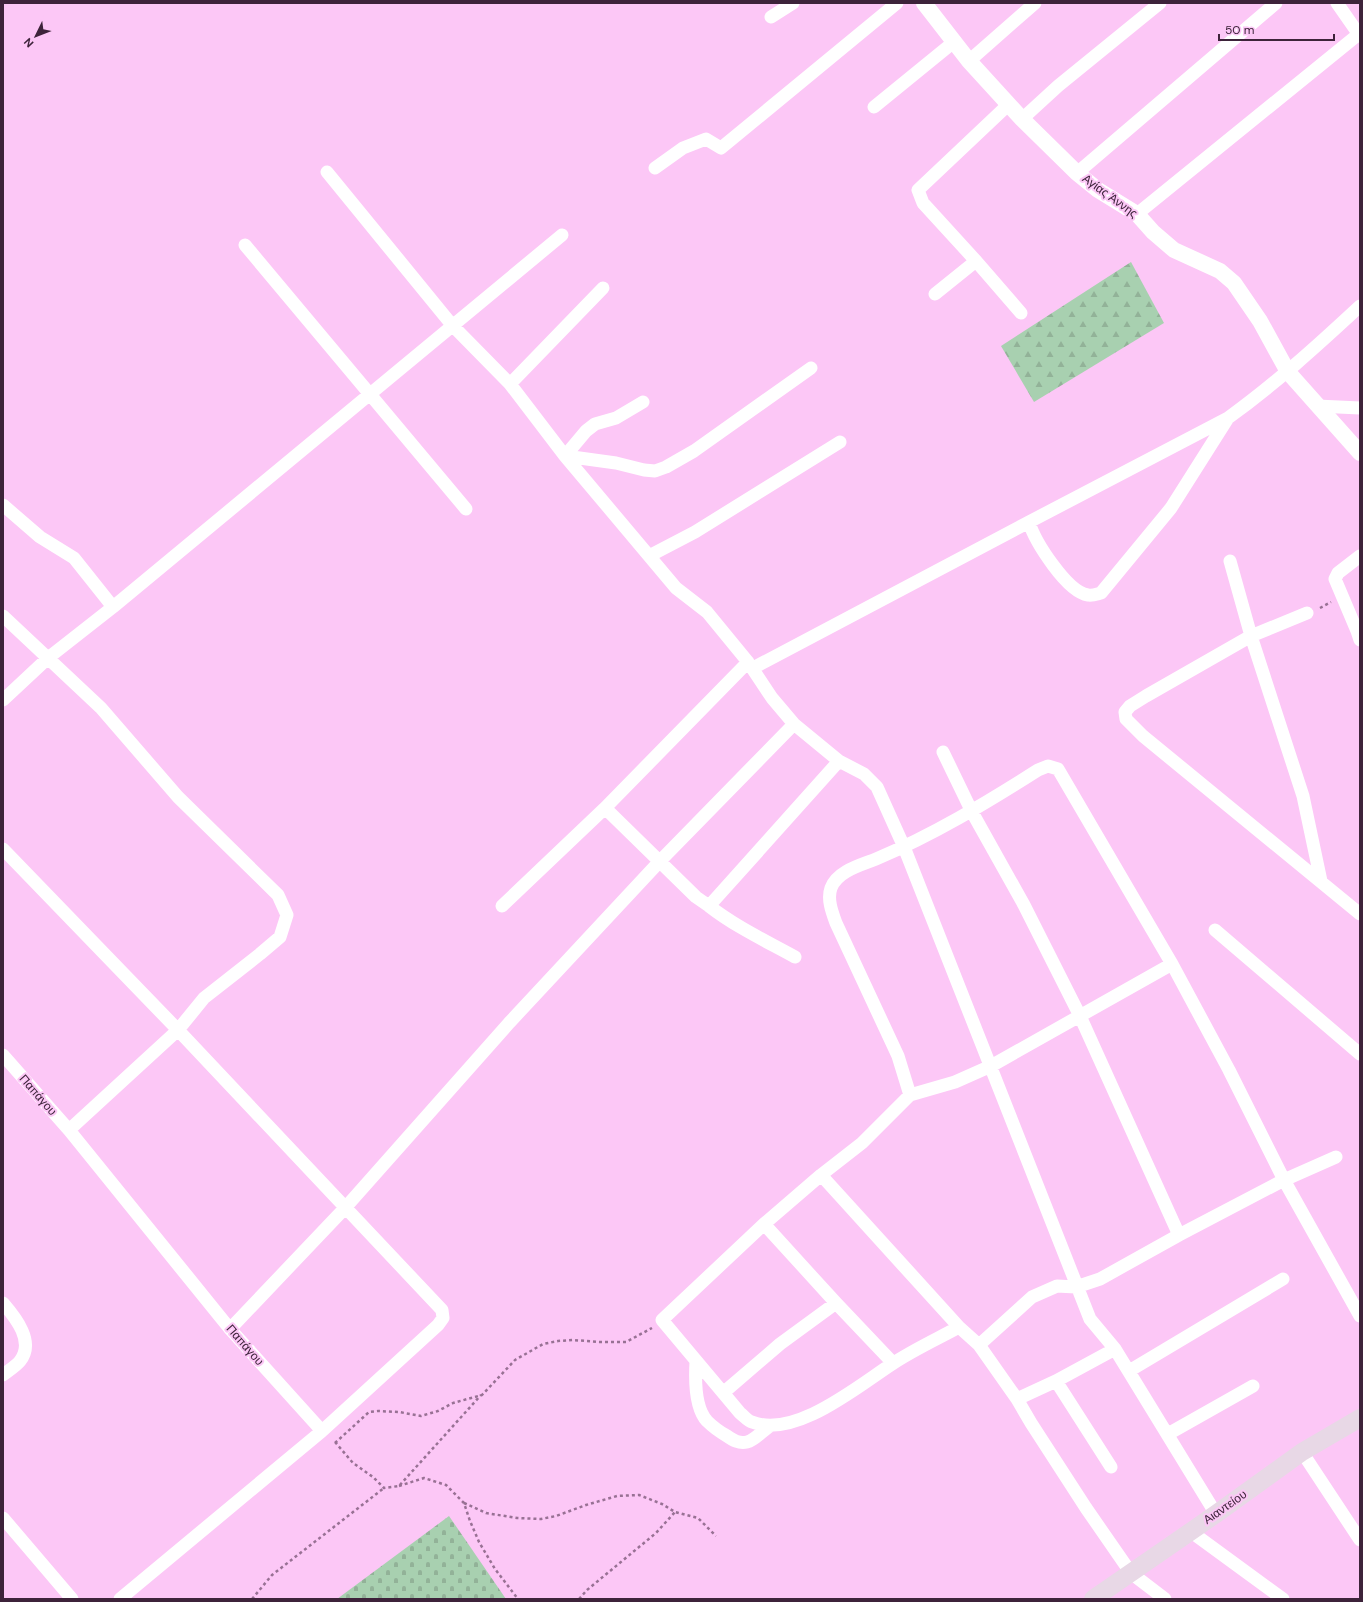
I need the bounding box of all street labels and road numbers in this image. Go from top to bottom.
street label: Αγίας Άννης [1079,171,1141,222]
street label: Παπάγου [16,1071,60,1119]
street label: Παπάγου [223,1321,267,1369]
street label: Αιαντείου [1200,1486,1250,1528]

